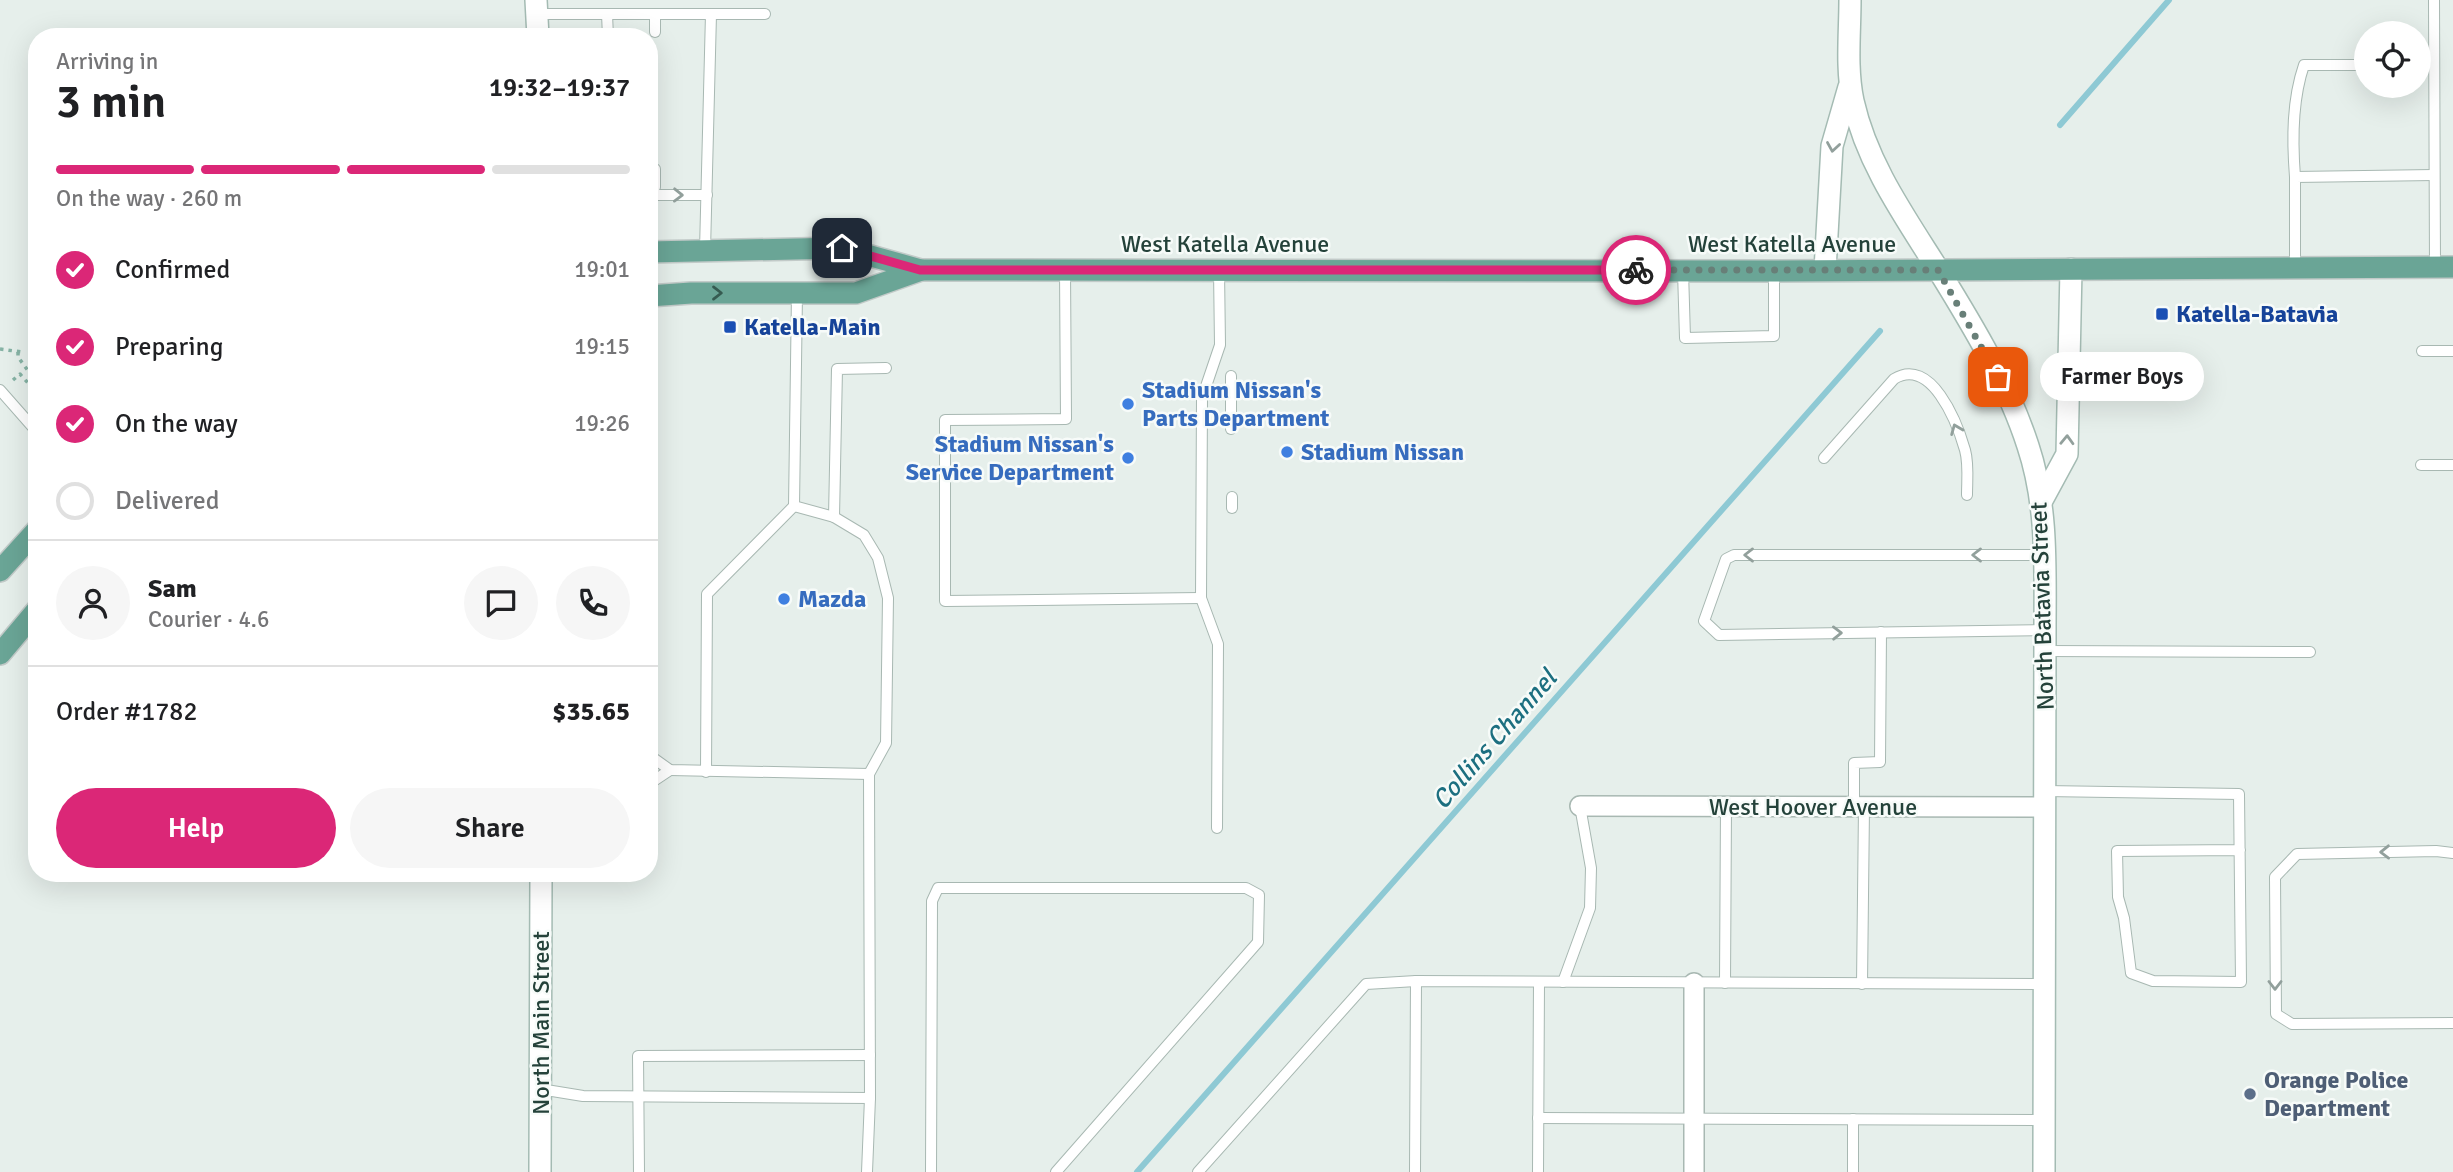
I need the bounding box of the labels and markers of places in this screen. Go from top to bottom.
pin [812,218,872,278]
place label: Katella-Batavia [2176,299,2338,329]
marker: Katella-Batavia [2154,306,2170,322]
place label: Katella-Main [744,312,881,342]
marker: Katella-Main [722,319,738,335]
pin [1968,347,2028,407]
callout: Farmer Boys [2040,352,2204,402]
place label: Stadium Nissan's Parts Department [1142,375,1329,433]
marker: Stadium Nissan's Parts Department [1120,396,1136,412]
place label: Stadium Nissan's Service Department [906,429,1114,487]
place label: Stadium Nissan [1301,437,1464,467]
marker: Stadium Nissan [1279,444,1295,460]
marker: Stadium Nissan's Service Department [1120,450,1136,466]
place label: Mazda [798,584,866,614]
marker: Mazda [776,591,792,607]
place label: Orange Police Department [2264,1065,2408,1123]
marker: Orange Police Department [2242,1086,2258,1102]

